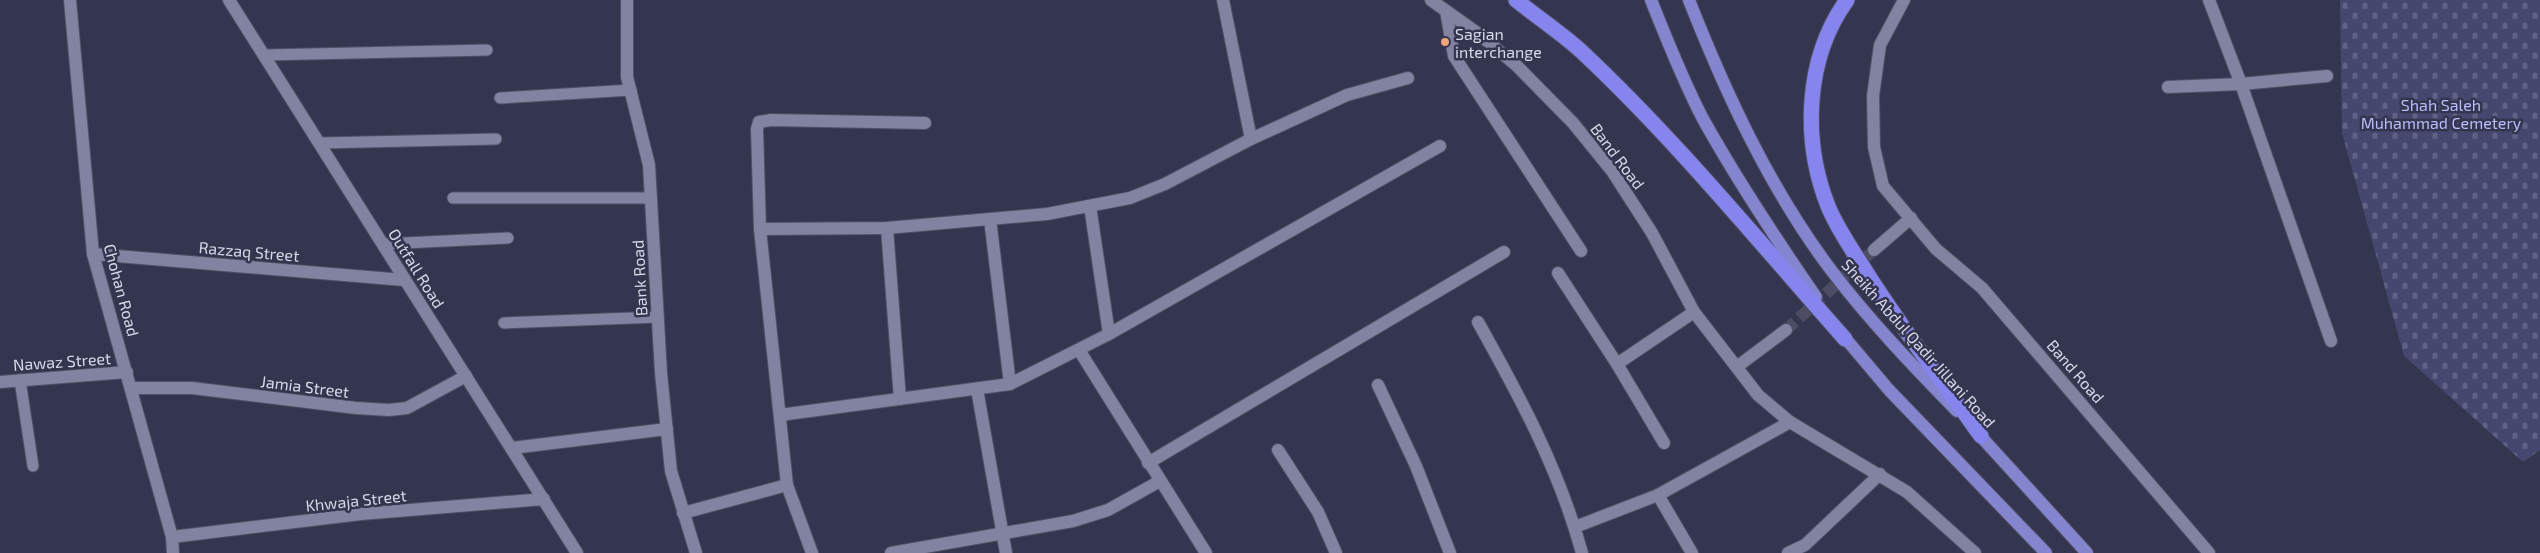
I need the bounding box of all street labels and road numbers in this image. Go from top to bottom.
street label: Band Road [1587,119,1649,193]
street label: Outfall Road [385,225,449,311]
street label: Razzaq Street [198,237,300,265]
street label: Bank Road [628,239,650,317]
street label: Chohan Road [100,242,144,338]
street label: Sheikh Abdul Qadir Jillani Road [1838,255,2000,432]
street label: Band Road [2043,335,2109,407]
street label: Nawaz Street [12,348,112,374]
street label: Jamia Street [260,371,350,401]
street label: Khwaja Street [305,485,408,516]

